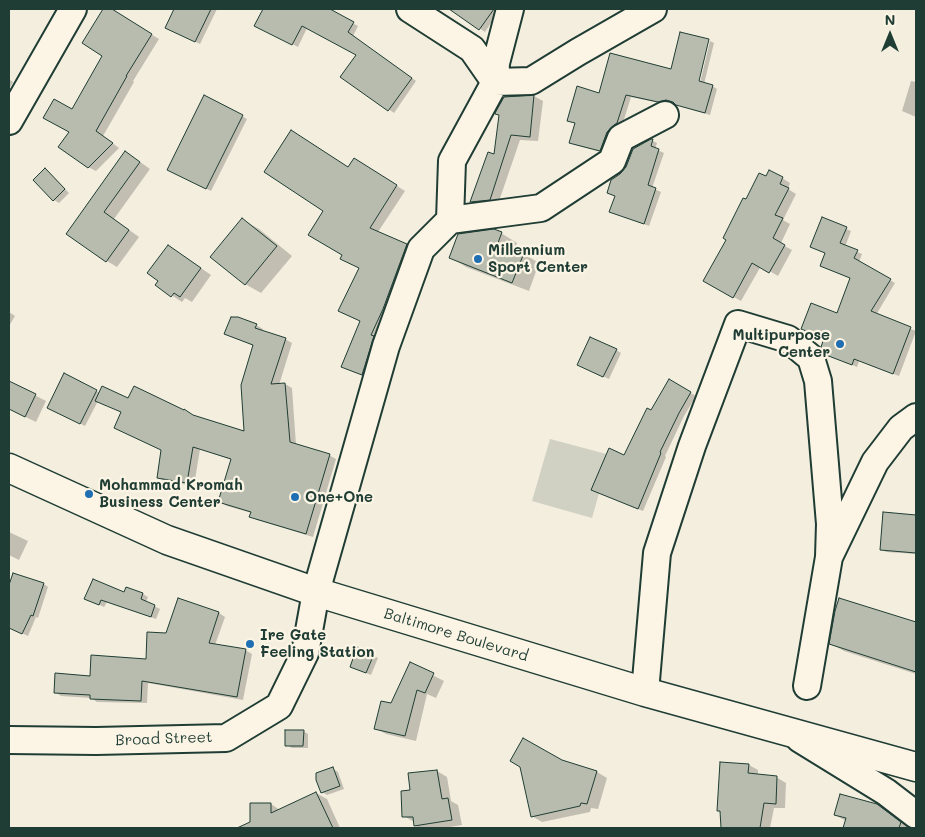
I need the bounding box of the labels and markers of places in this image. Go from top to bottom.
place label: Millennium Sport Center [488,241,588,276]
marker: Millennium Sport Center [472,253,484,265]
place label: Multipurpose Center [733,326,830,361]
marker: Multipurpose Center [834,338,846,350]
place label: Mohammad Kromah Business Center [99,476,243,511]
marker: Mohammad Kromah Business Center [83,488,95,500]
place label: One+One [305,488,373,506]
marker: One+One [289,491,301,503]
place label: Ire Gate Feeling Station [260,626,374,661]
marker: Ire Gate Feeling Station [244,638,256,650]

